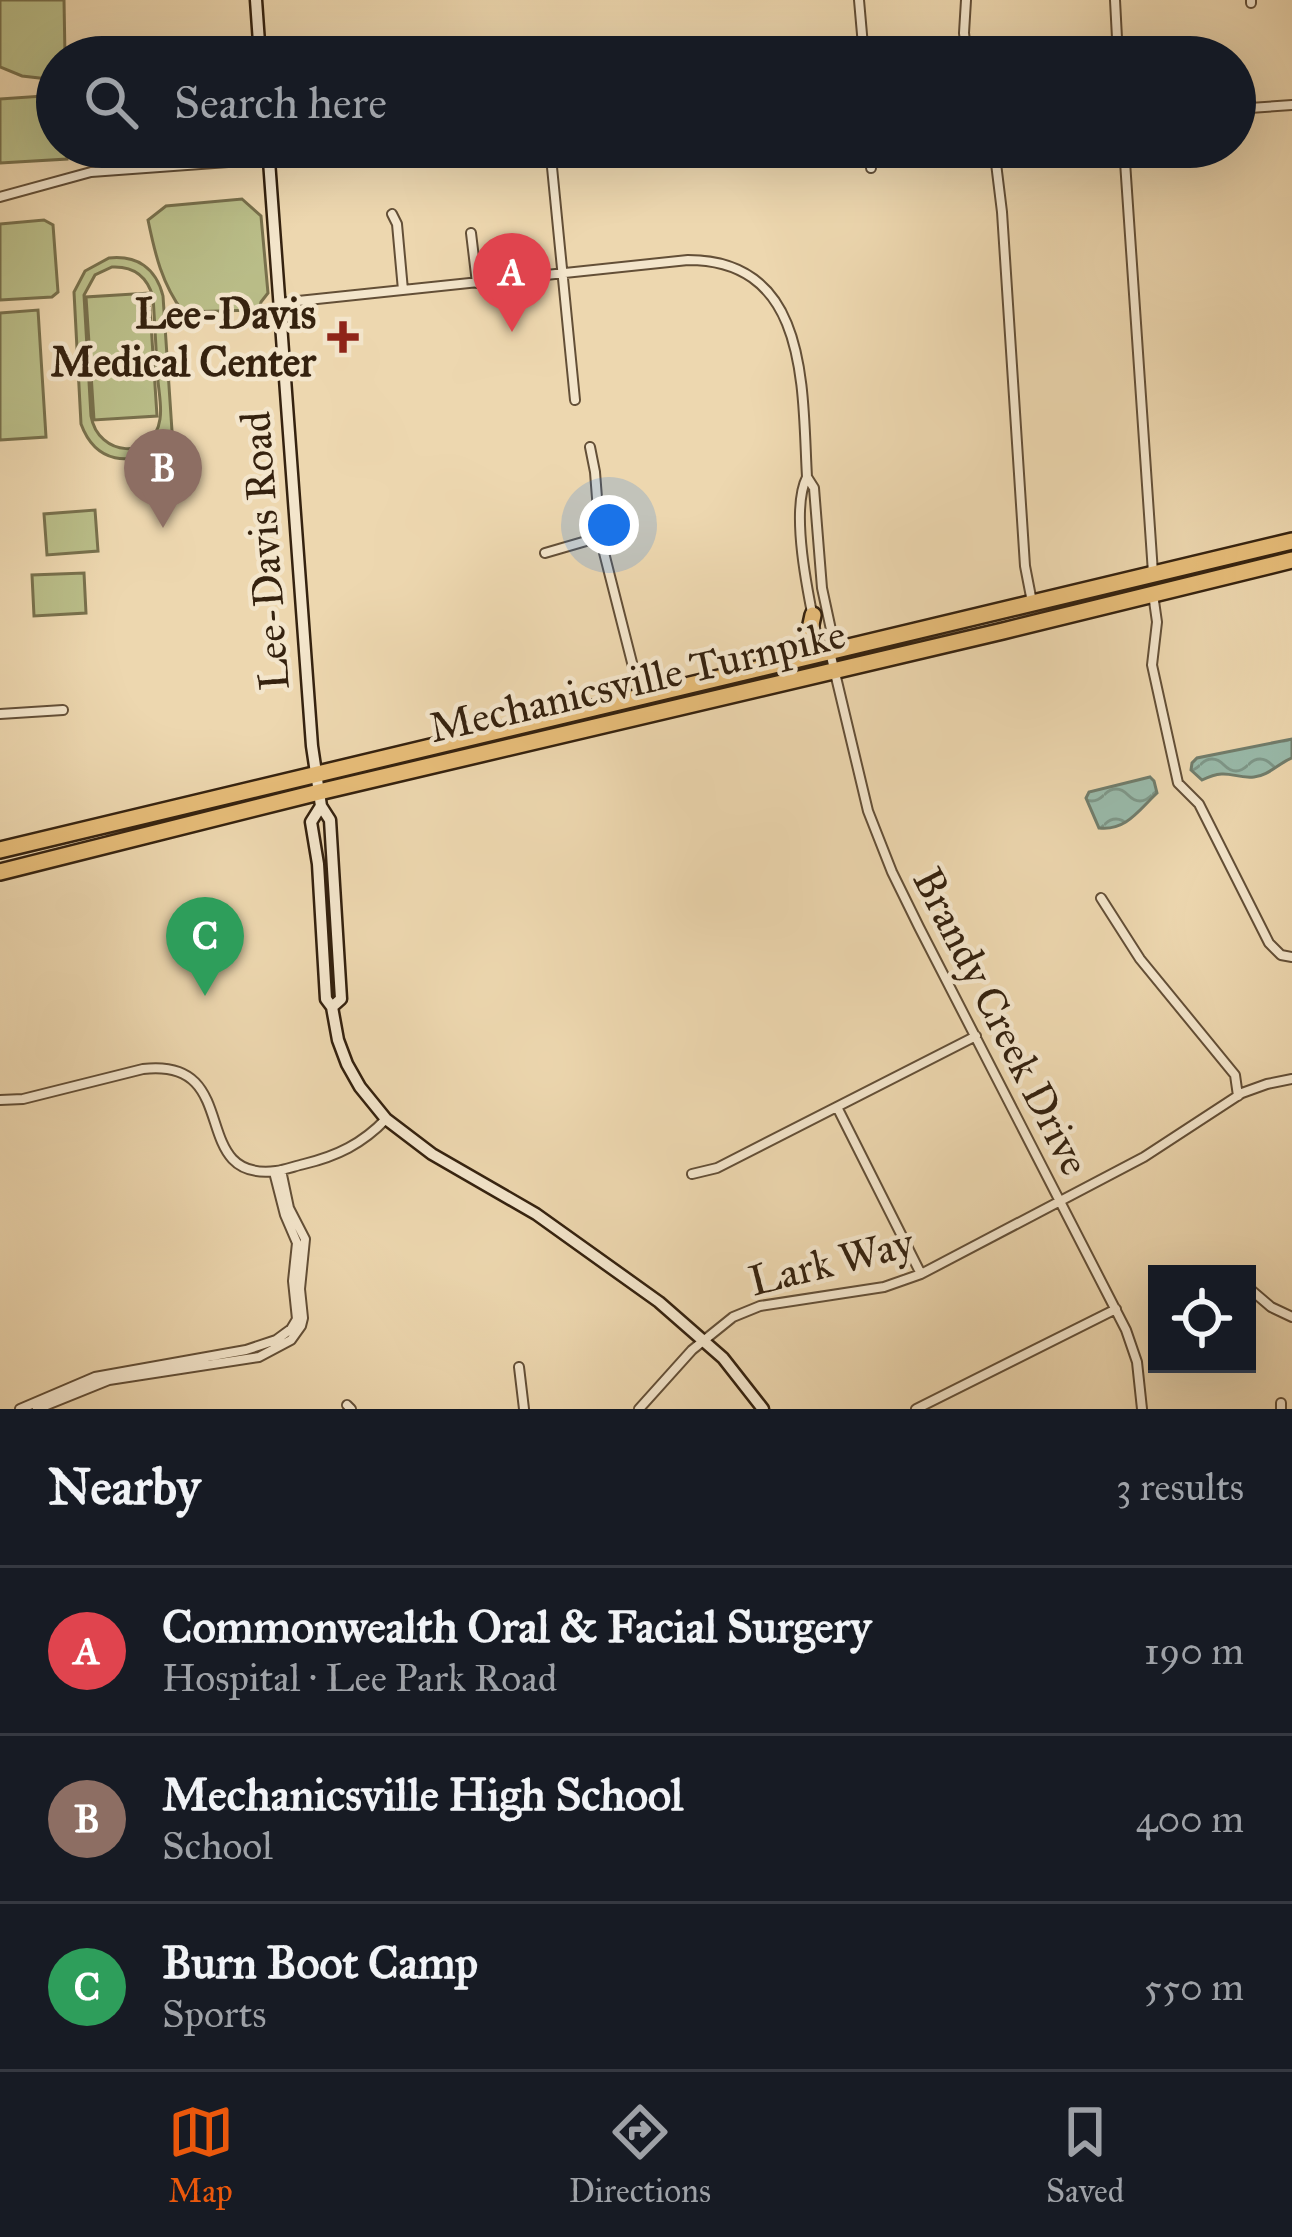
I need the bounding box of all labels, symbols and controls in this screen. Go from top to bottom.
search box [36,36,1256,168]
icon: search [78,69,144,135]
text: Search here [174,75,387,130]
pin: A [473,233,551,332]
place label: Lee-Davis Medical Center [51,288,317,388]
marker: Lee-Davis Medical Center [327,321,359,353]
street label: Lee-Davis Road [229,410,301,692]
pin: B [124,429,202,528]
your location [579,495,639,555]
street label: Mechanicsville Turnpike [424,608,850,754]
street label: Brandy Creek Drive [901,859,1101,1184]
pin: C [166,897,244,996]
street label: Lark Way [744,1216,920,1307]
map controls [1148,1265,1256,1373]
button: locate [1148,1265,1256,1373]
text: Nearby [48,1456,200,1518]
text: 3 results [1116,1463,1244,1511]
text: Commonwealth Oral & Facial Surgery [162,1599,871,1654]
text: A [74,1627,100,1675]
text: 190 m [1144,1627,1244,1675]
text: Hospital · Lee Park Road [162,1654,557,1702]
text: Mechanicsville High School [162,1767,683,1822]
text: B [74,1795,100,1843]
text: 400 m [1136,1795,1244,1843]
text: School [162,1822,273,1870]
text: Burn Boot Camp [162,1935,478,1990]
text: C [74,1963,100,2011]
text: 550 m [1144,1963,1244,2011]
text: Sports [162,1990,266,2038]
tab: Map [168,2099,234,2211]
tab: Directions [569,2099,711,2211]
tab: Saved [1046,2099,1124,2211]

